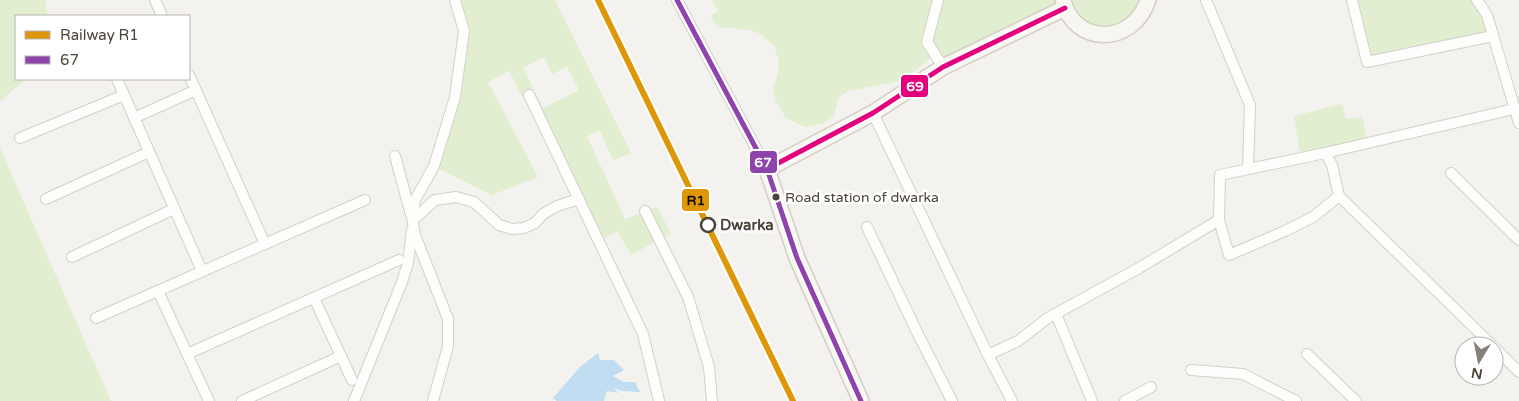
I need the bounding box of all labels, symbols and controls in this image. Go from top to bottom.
legend [15,15,190,80]
text: Railway R1 [60,26,139,44]
text: 67 [60,51,79,69]
line badge: 69 [900,74,929,98]
text: 69 [906,78,924,95]
line badge: 67 [749,150,778,174]
text: 67 [754,154,772,171]
line badge: R1 [681,188,710,212]
place label: Road station of dwarka [785,189,939,206]
text: R1 [687,192,705,209]
marker: Road station of dwarka [771,192,781,202]
place label: Dwarka [720,216,774,234]
marker: Dwarka [700,217,716,233]
north arrow [1454,336,1504,386]
text: N [1470,364,1484,383]

